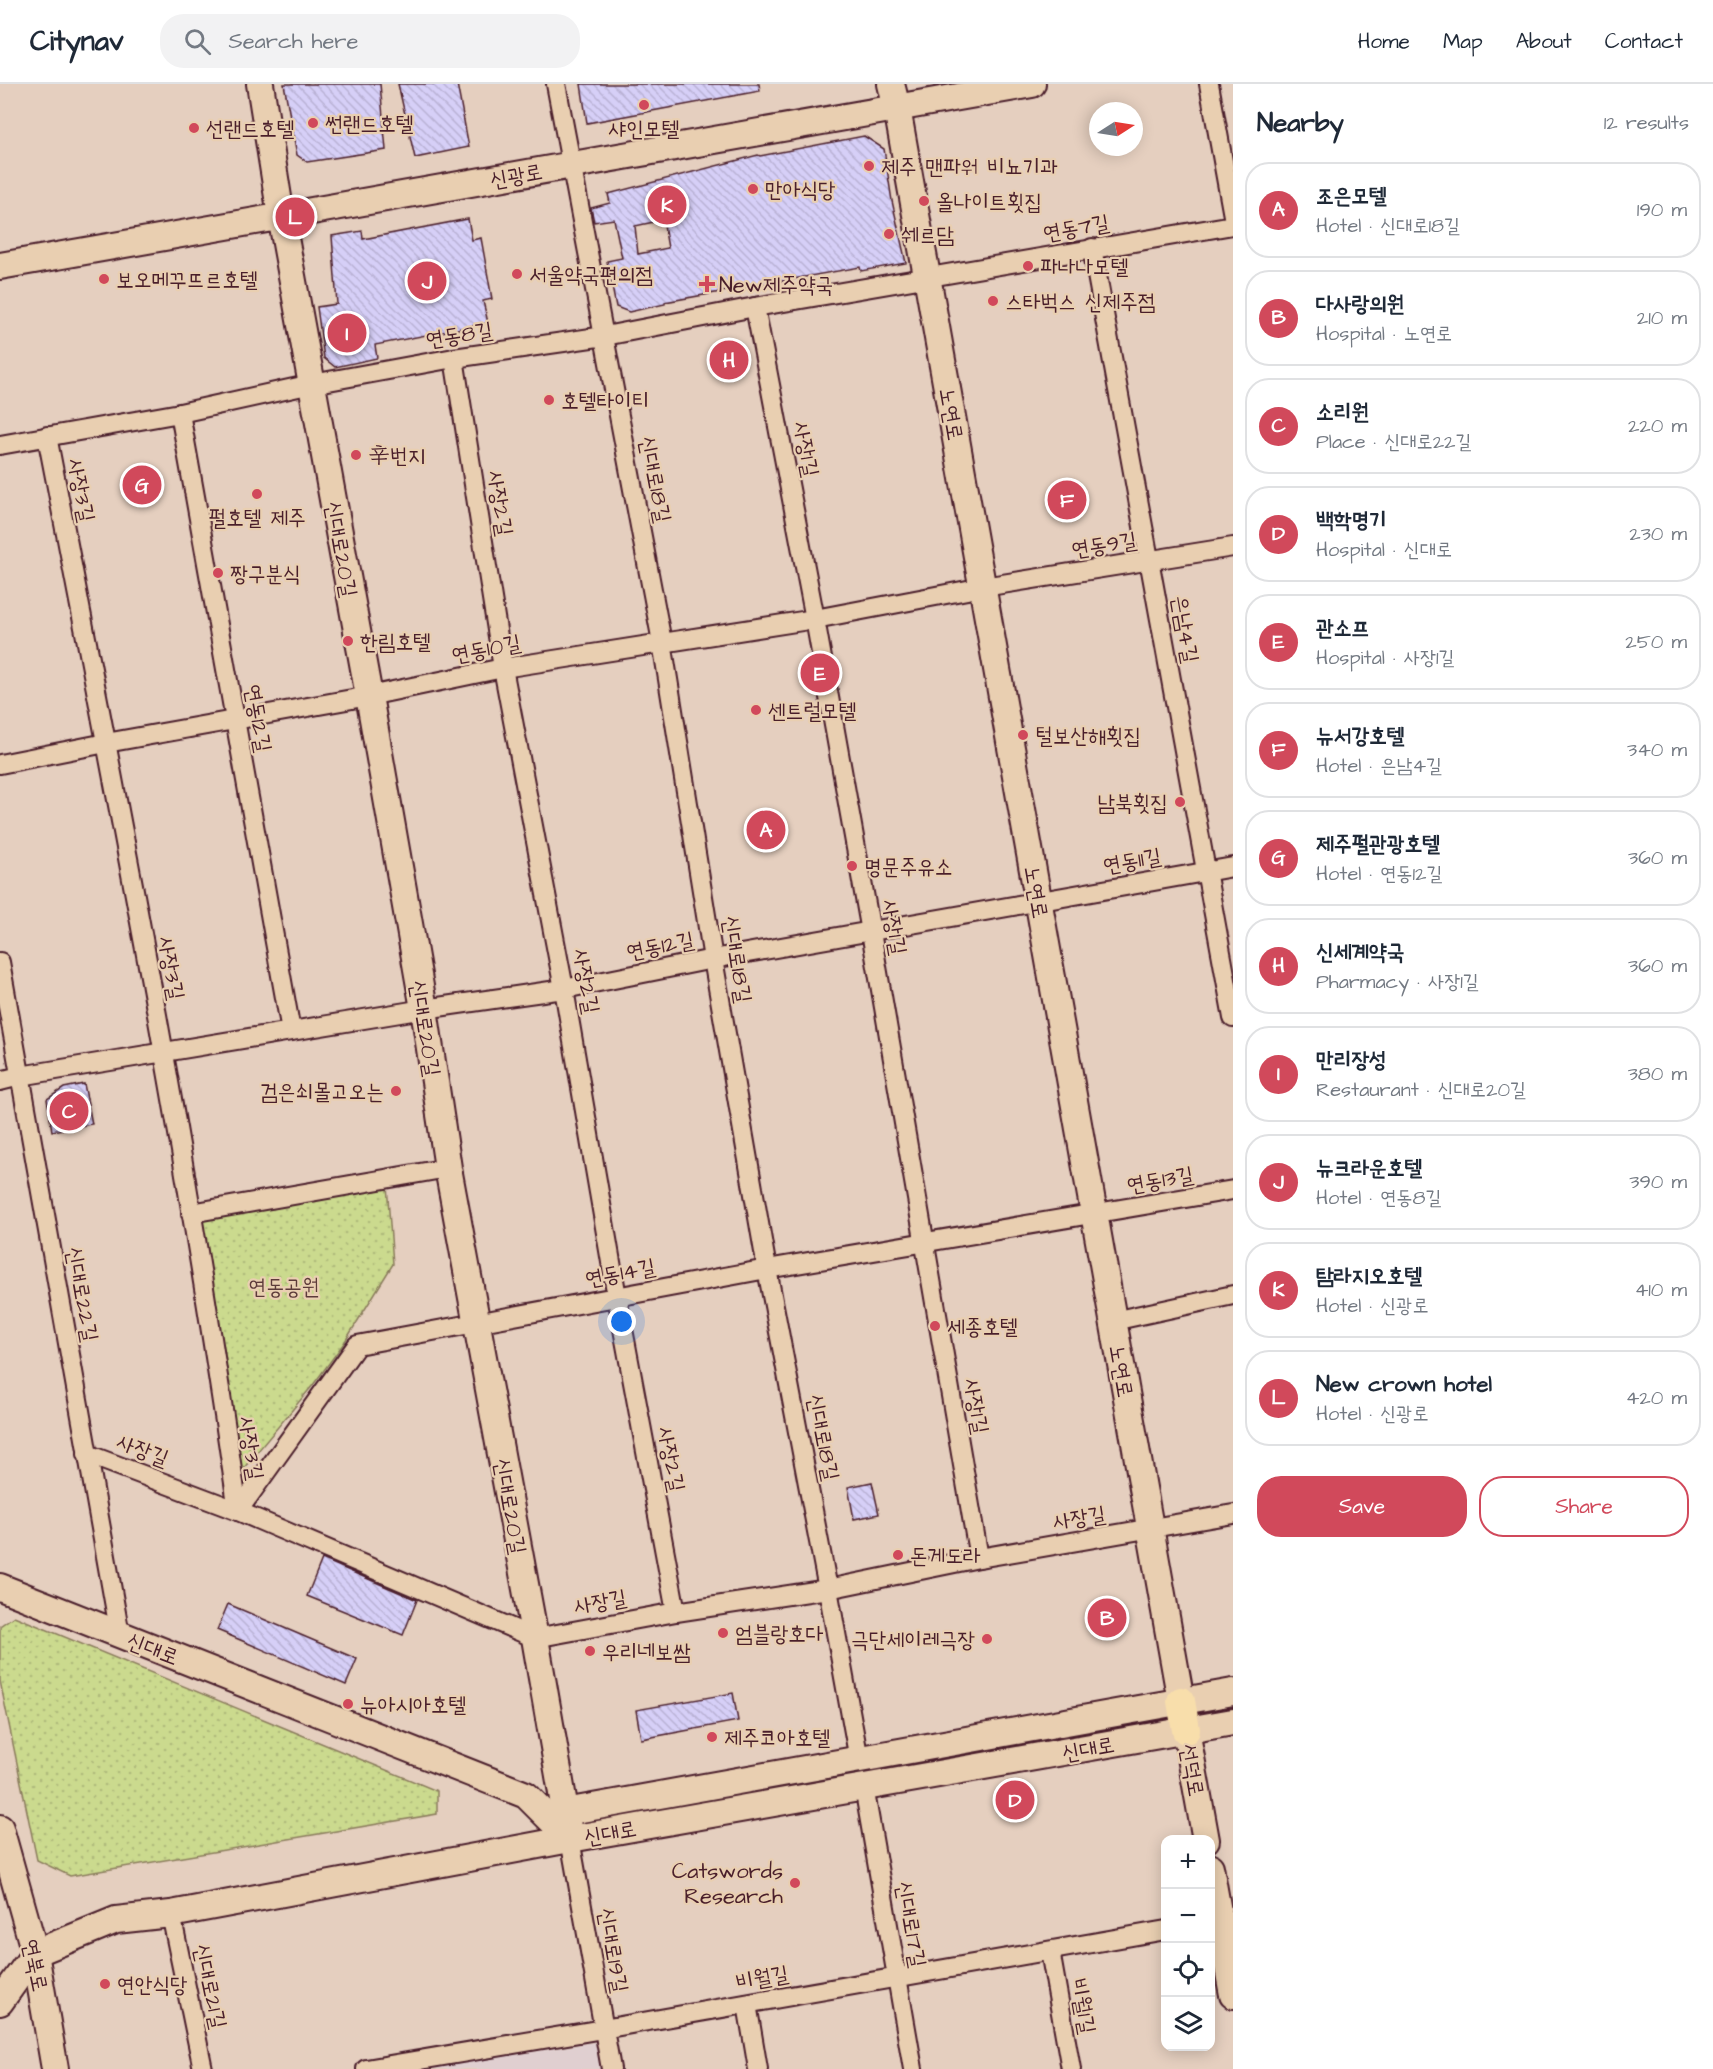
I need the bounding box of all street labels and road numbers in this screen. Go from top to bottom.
street label: 신광로 [487,157,545,196]
street label: 연동7길 [1041,207,1112,250]
street label: 연동8길 [424,315,495,356]
street label: 노연로 [931,385,970,443]
street label: 사장1길 [785,419,826,480]
street label: 신대로18길 [631,433,678,526]
street label: 사장3길 [59,456,102,525]
street label: 사장2길 [479,468,520,538]
street label: 신대로20길 [317,499,364,600]
street label: 연동9길 [1069,525,1139,566]
street label: 은남4길 [1163,593,1206,666]
street label: 연동10길 [449,628,524,671]
street label: 연동12길 [236,682,279,755]
street label: 연동11길 [1101,841,1164,882]
street label: 노연로 [1016,863,1055,921]
street label: 사장1길 [873,897,914,958]
street label: 신대로18길 [714,913,759,1005]
street label: 연동12길 [624,925,697,968]
street label: 사장3길 [150,934,191,1003]
street label: 사장2길 [565,946,607,1017]
street label: 신대로20길 [402,978,447,1079]
street label: 연동13길 [1125,1159,1196,1202]
street label: 신대로22길 [58,1244,105,1345]
street label: 연동14길 [583,1251,658,1295]
street label: 노연로 [1101,1342,1140,1400]
street label: 사장1길 [955,1376,996,1437]
street label: 신대로18길 [799,1391,846,1484]
street label: 사장3길 [230,1414,271,1483]
street label: 사장2길 [649,1424,692,1495]
street label: 사장길 [112,1426,173,1474]
street label: 신대로20길 [486,1456,533,1557]
street label: 사장길 [1051,1499,1108,1538]
street label: 사장길 [571,1583,629,1622]
street label: 신대로 [122,1625,183,1673]
street label: 신대로 [1059,1730,1117,1769]
street label: 선덕로 [1172,1741,1211,1799]
street label: 신대로 [581,1814,639,1853]
street label: 신대로17길 [888,1879,933,1970]
street label: 신대로19길 [590,1905,635,1996]
street label: 연북로 [14,1936,55,1995]
street label: 신대로21길 [185,1941,234,2032]
street label: 비월길 [733,1959,791,1998]
street label: 비월1길 [1062,1976,1103,2037]

